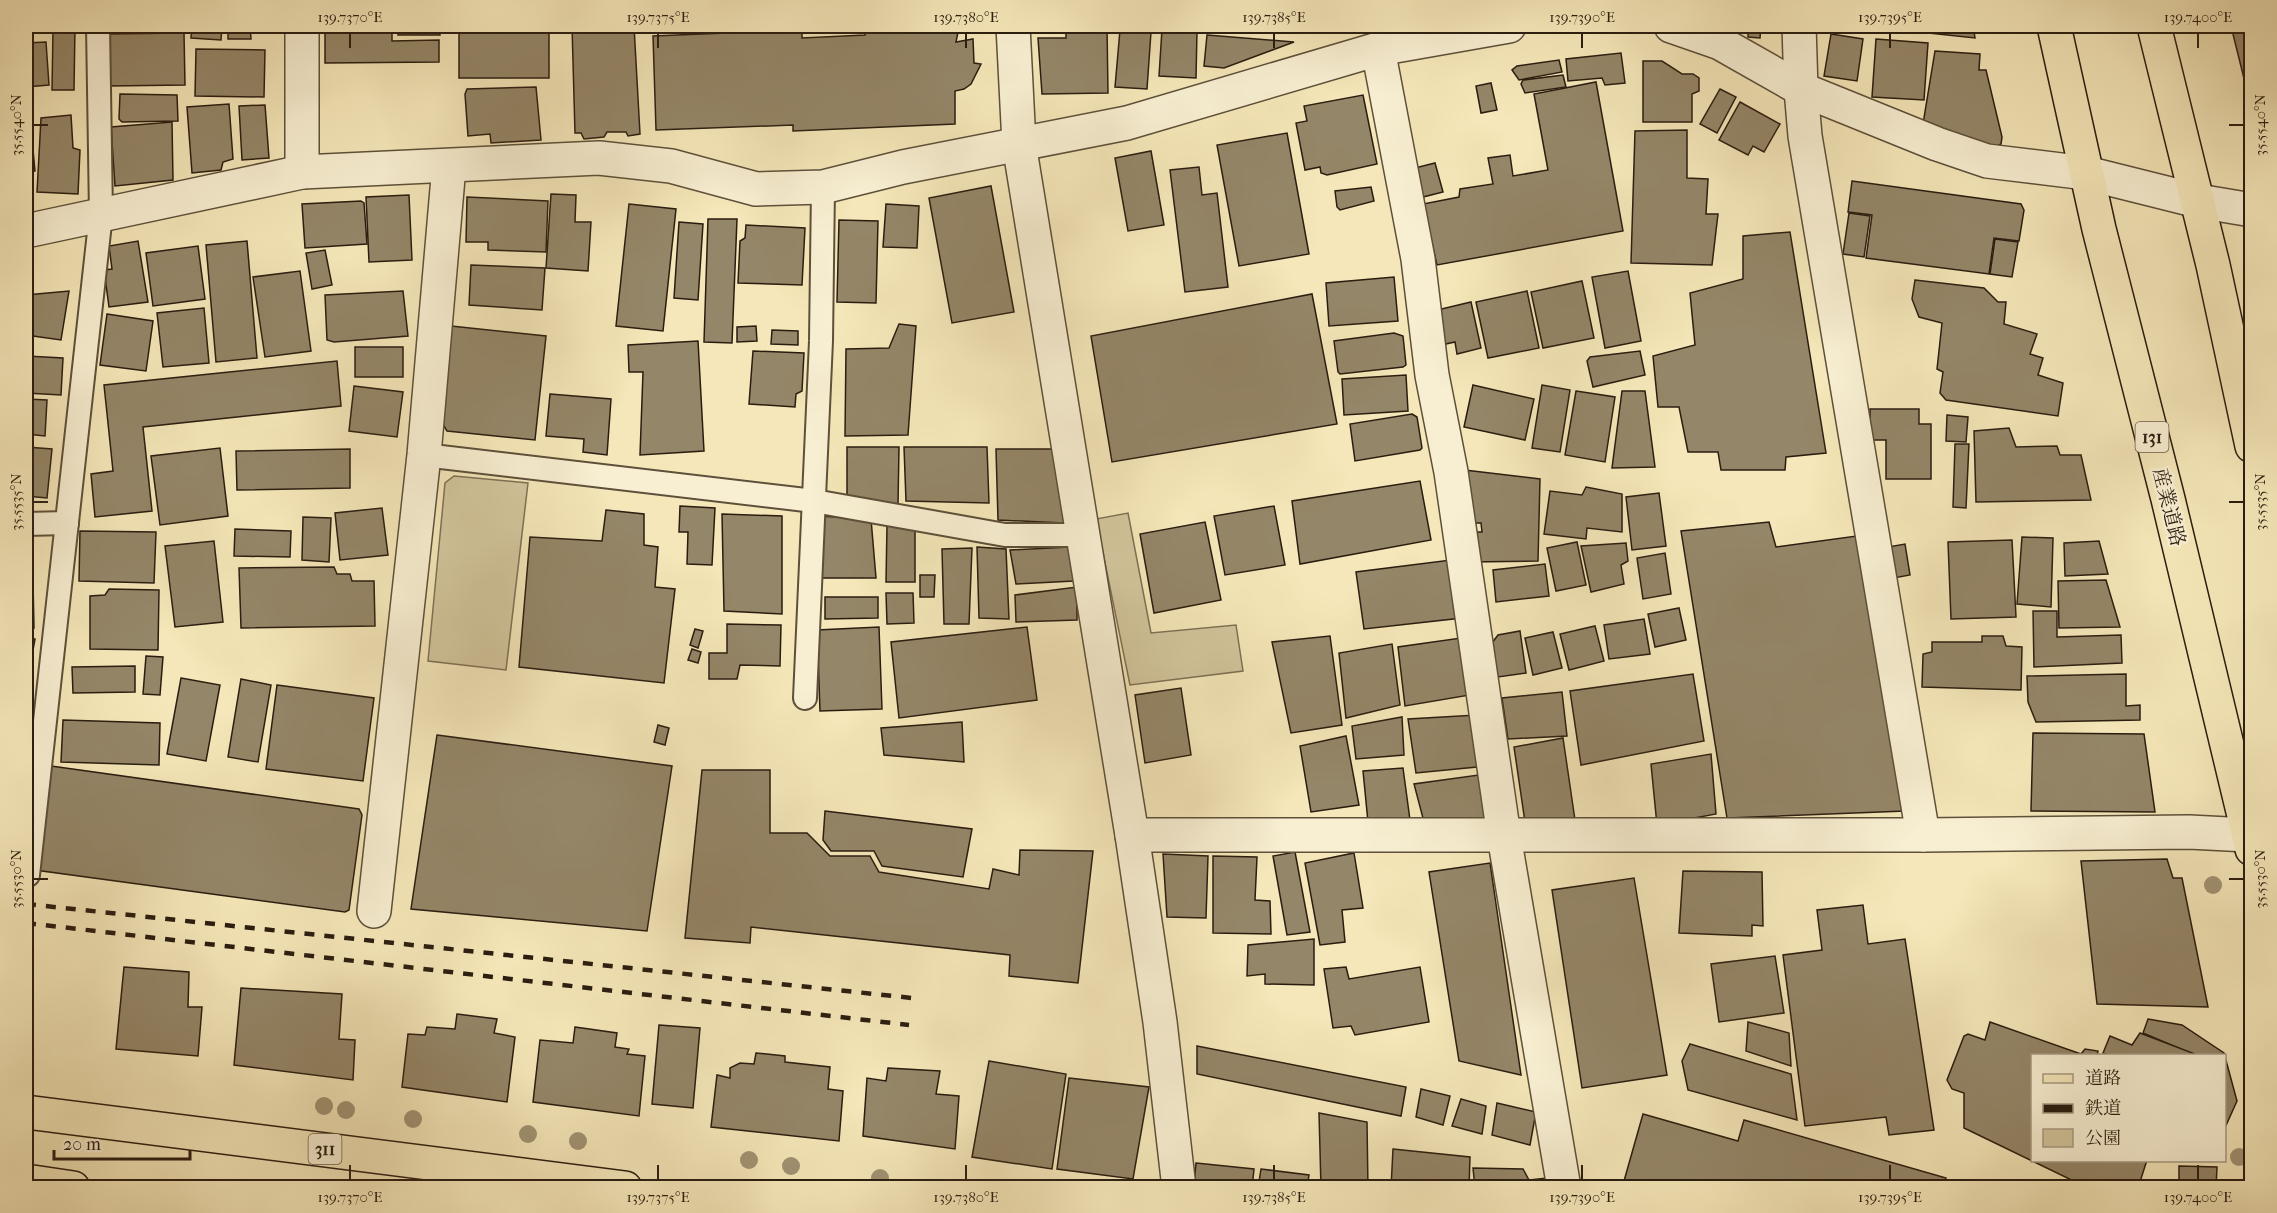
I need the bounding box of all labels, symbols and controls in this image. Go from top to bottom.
text: 139.7370°E [318,8,382,26]
text: 139.7375°E [626,8,690,26]
text: 139.7380°E [933,8,999,26]
text: 139.7385°E [1242,8,1306,26]
text: 139.7390°E [1549,8,1615,26]
text: 139.7395°E [1858,8,1922,26]
text: 139.7400°E [2164,8,2232,26]
text: 35.5540°N [7,93,25,156]
text: 35.5540°N [2251,93,2269,156]
road number: 131 [2136,422,2168,452]
street label: 産業道路 [2148,465,2190,549]
text: 35.5535°N [7,473,25,531]
text: 35.5535°N [2251,473,2269,531]
text: 35.5530°N [7,849,25,909]
text: 35.5530°N [2251,849,2269,909]
legend [2031,1054,2226,1162]
text: 道路 [2085,1068,2121,1089]
text: 鉄道 [2085,1098,2121,1119]
scale bar [54,1123,190,1161]
text: 公園 [2085,1128,2121,1149]
text: 20 m [63,1134,101,1155]
road number: 311 [308,1134,342,1164]
text: 139.7370°E [318,1188,382,1206]
text: 139.7375°E [626,1188,690,1206]
text: 139.7380°E [933,1188,999,1206]
text: 139.7385°E [1242,1188,1306,1206]
text: 139.7390°E [1549,1188,1615,1206]
text: 139.7395°E [1858,1188,1922,1206]
text: 139.7400°E [2164,1188,2232,1206]

